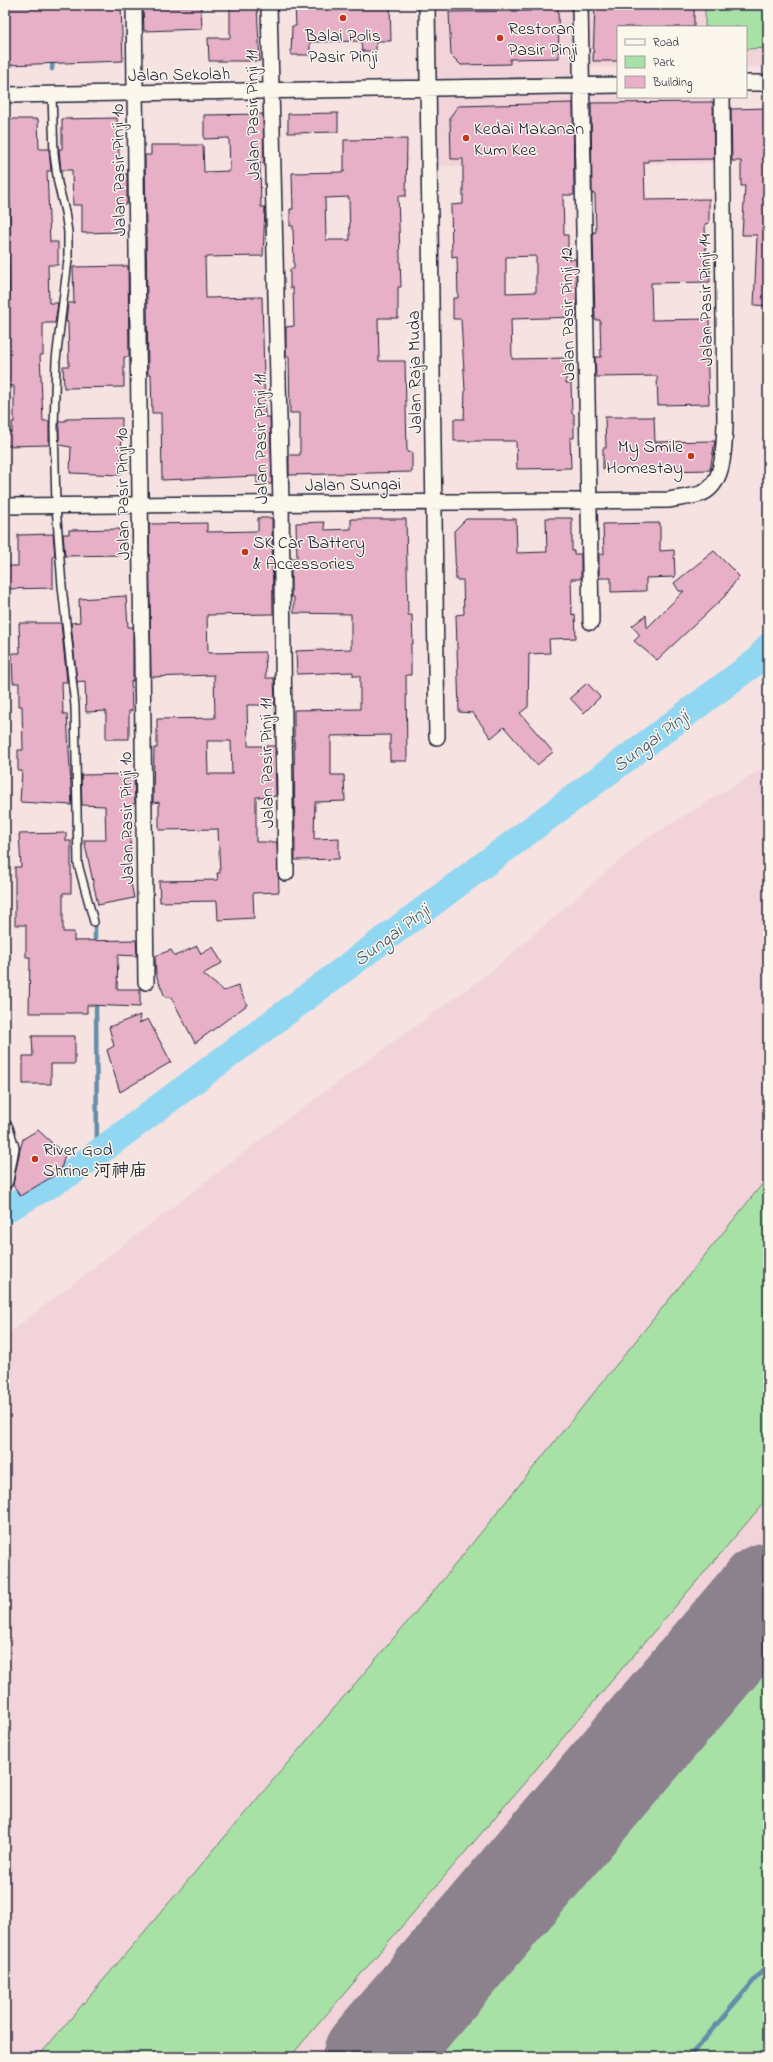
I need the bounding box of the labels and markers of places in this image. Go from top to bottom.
marker: Balai Polis Pasir Pinji [338,13,348,23]
place label: Restoran Pasir Pinji [508,17,578,64]
place label: Balai Polis Pasir Pinji [304,24,381,71]
marker: Restoran Pasir Pinji [495,33,505,43]
place label: Kedai Makanan Kum Kee [474,117,584,164]
marker: Kedai Makanan Kum Kee [461,133,471,143]
place label: My Smile Homestay [606,435,684,482]
marker: My Smile Homestay [686,451,696,461]
place label: SK Car Battery & Accessories [253,531,365,578]
marker: SK Car Battery & Accessories [240,547,250,557]
place label: River God Shrine 河神庙 [43,1138,147,1185]
marker: River God Shrine 河神庙 [30,1154,40,1164]

